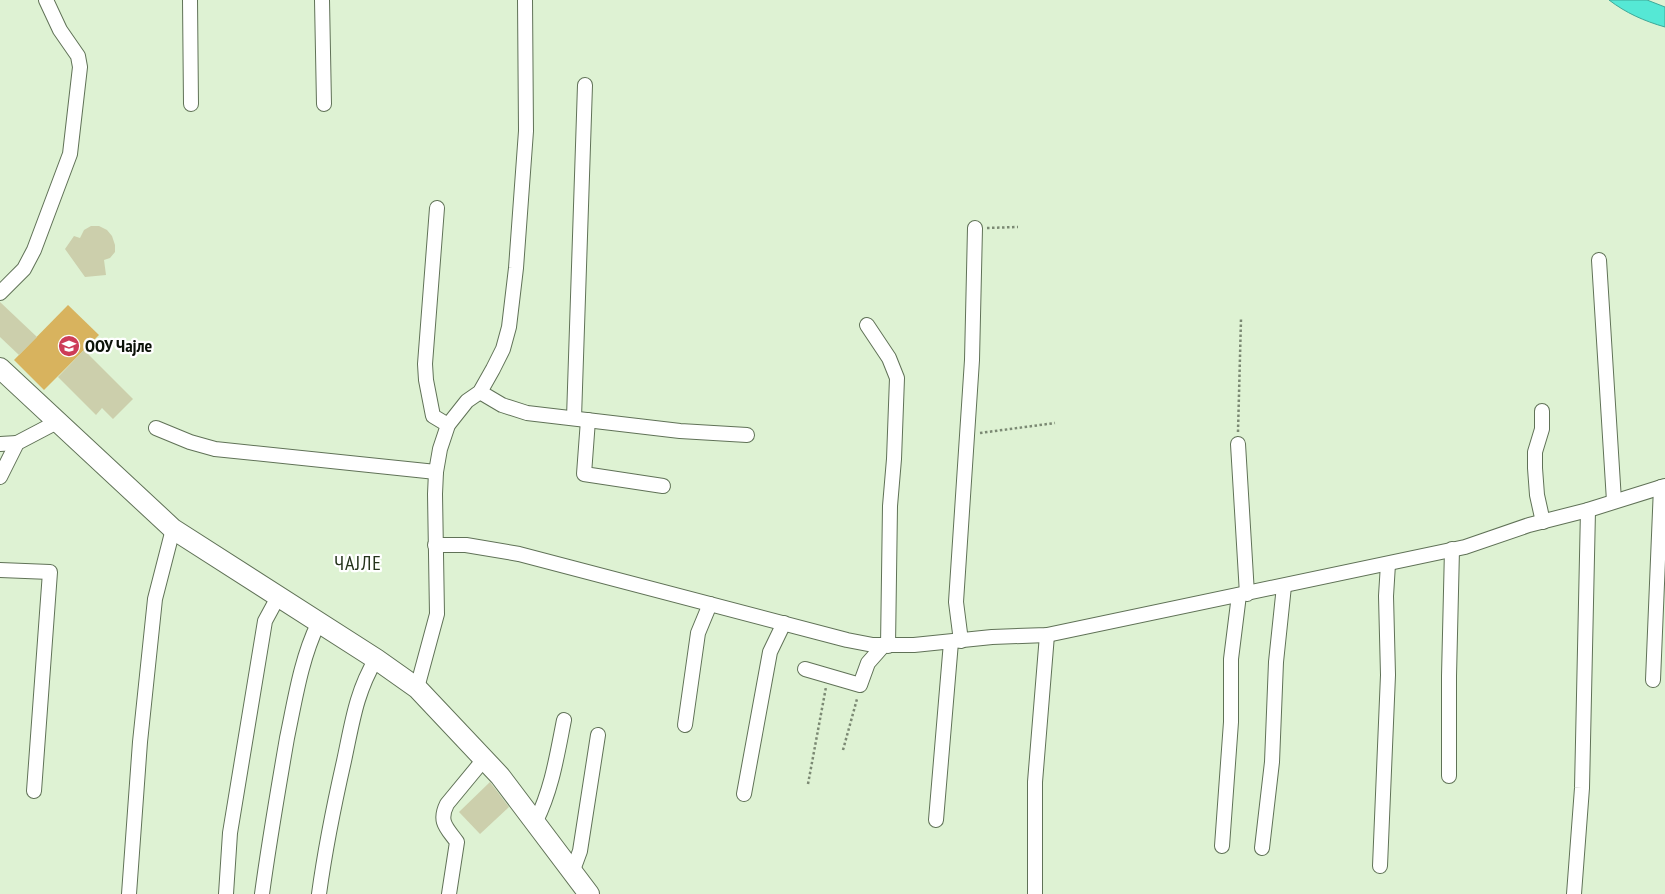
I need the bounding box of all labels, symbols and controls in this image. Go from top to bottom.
school or university icon: ООУ Чајле [57,334,81,358]
place label: ООУ Чајле [85,334,152,357]
district label: ЧАЈЛЕ [334,550,382,576]

